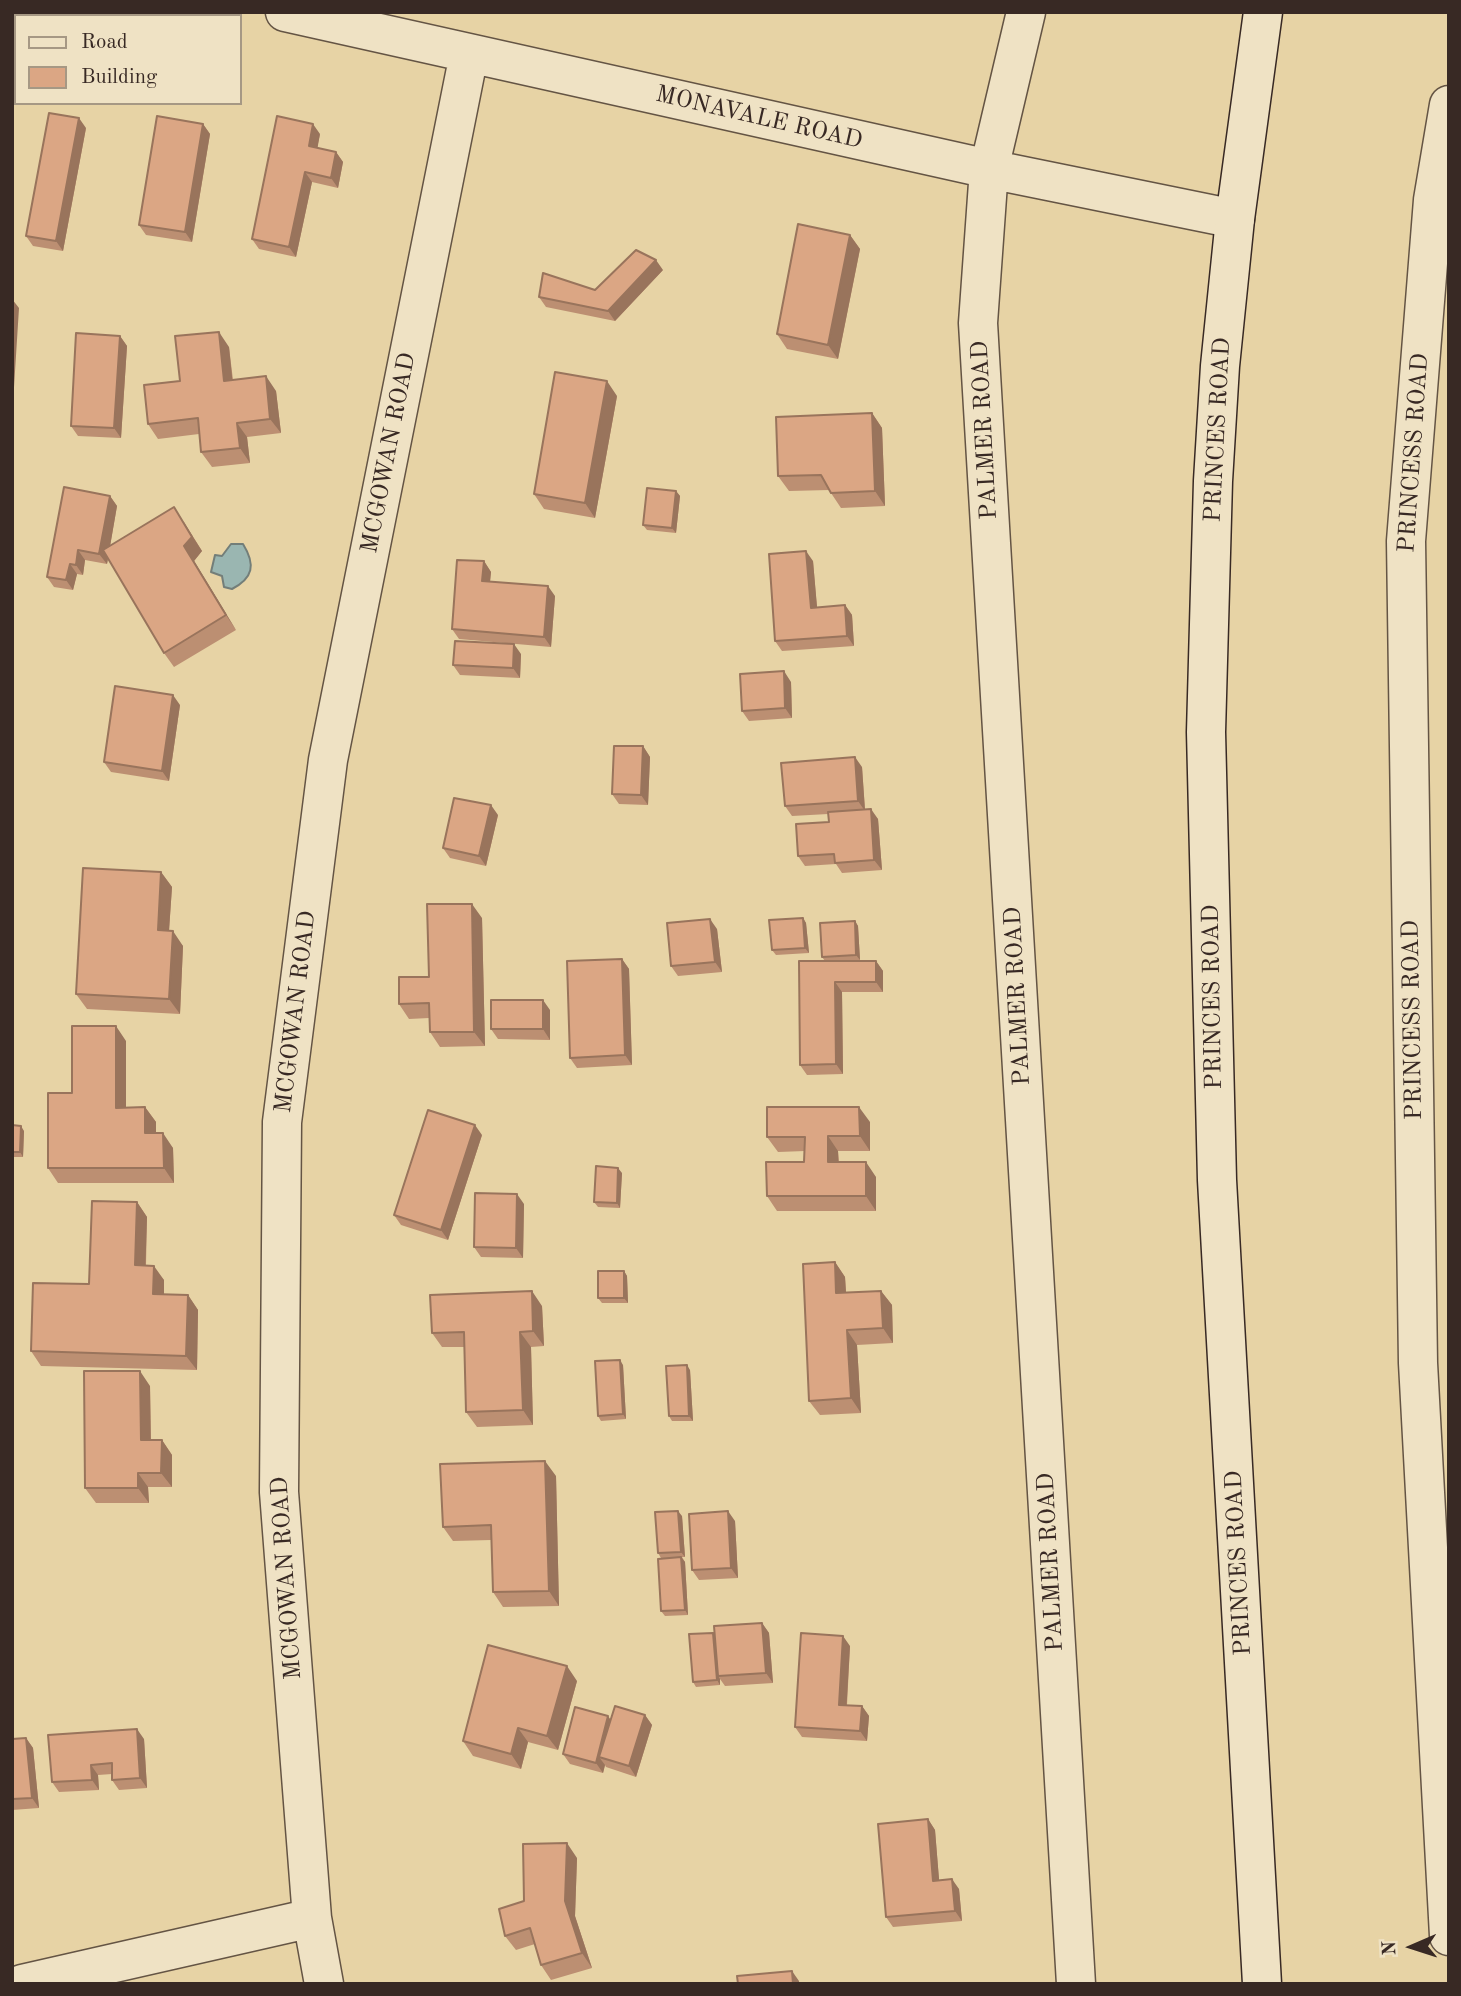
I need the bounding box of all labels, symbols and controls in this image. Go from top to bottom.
legend [14,14,242,105]
text: Road [81,32,128,53]
text: Building [81,67,157,88]
street label: MONAVALE ROAD [653,80,865,156]
street label: PRINCES ROAD [1199,337,1237,523]
street label: PALMER ROAD [966,340,1004,520]
street label: MCGOWAN ROAD [355,350,423,556]
street label: PRINCESS ROAD [1393,352,1435,554]
street label: PRINCES ROAD [1197,904,1229,1090]
street label: PALMER ROAD [999,906,1037,1086]
street label: MCGOWAN ROAD [269,909,323,1115]
street label: PRINCESS ROAD [1397,920,1429,1120]
street label: PRINCES ROAD [1220,1470,1258,1656]
street label: PALMER ROAD [1032,1472,1070,1652]
street label: MCGOWAN ROAD [266,1475,308,1681]
north arrow [1377,1912,1447,1982]
text: N [1381,1940,1400,1956]

